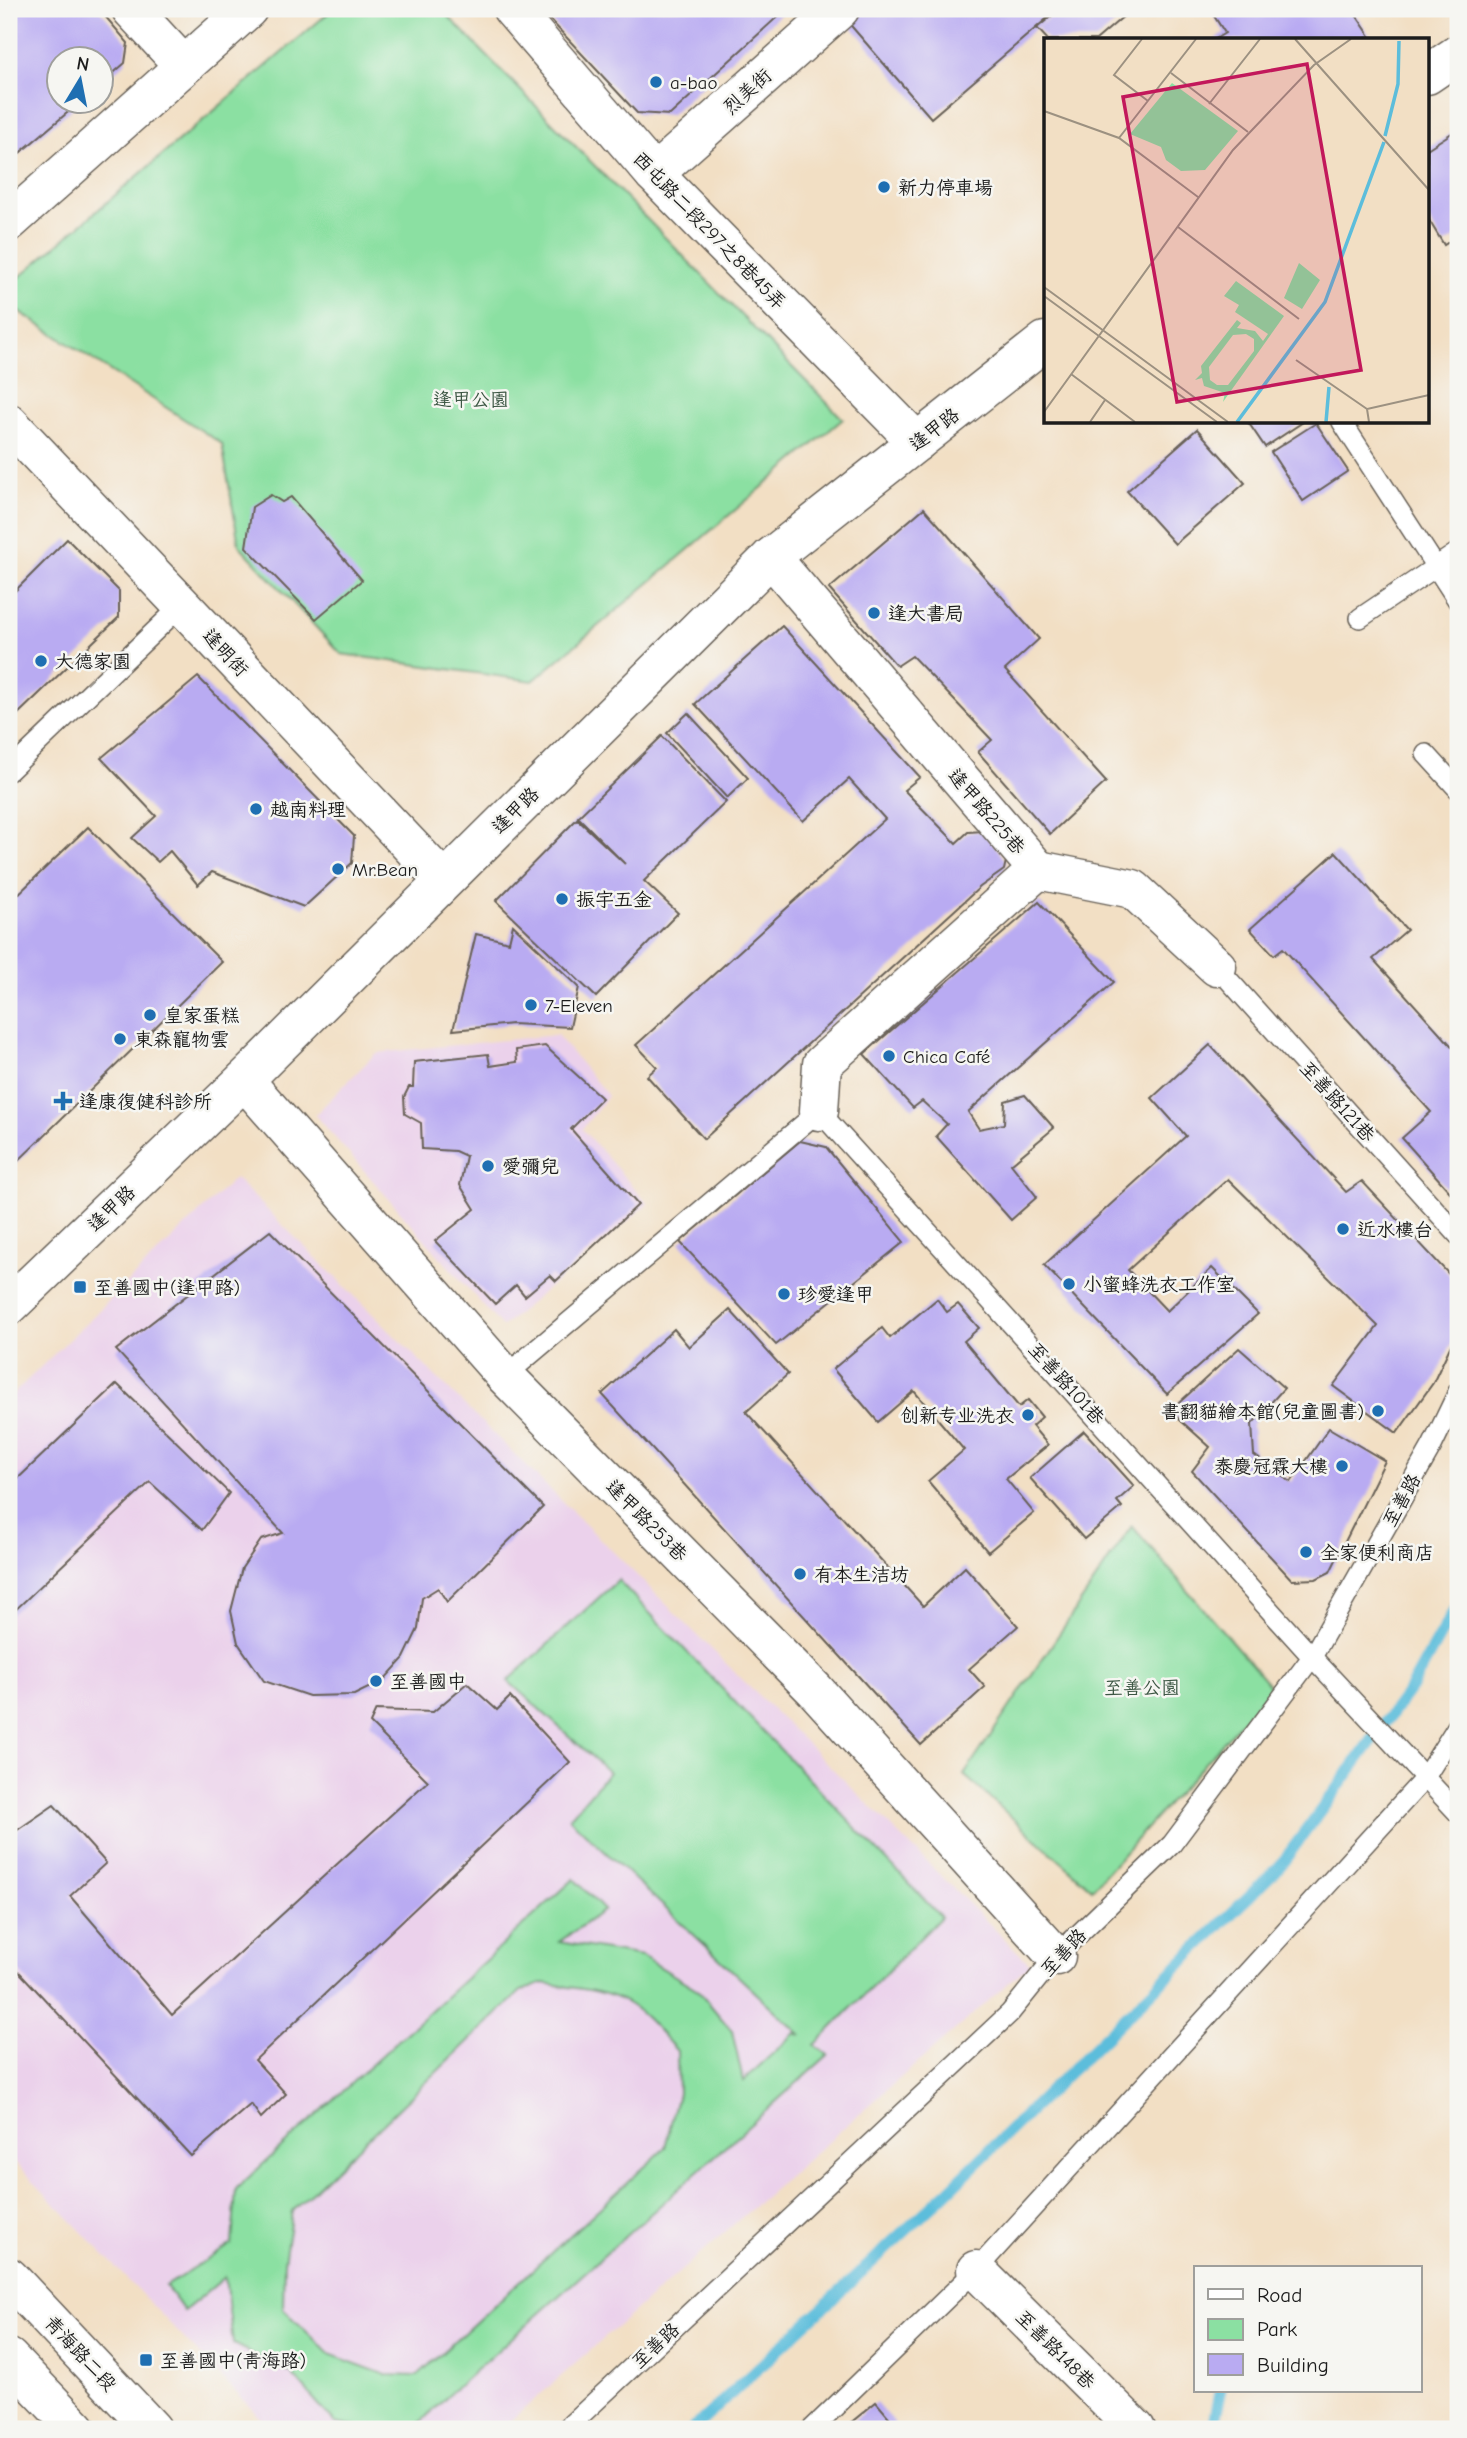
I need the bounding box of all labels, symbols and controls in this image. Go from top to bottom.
inset map [1044,38,1428,424]
north arrow [46,46,116,116]
text: N [75,52,91,76]
street label: 烈美街 [719,64,776,119]
place label: a-bao [670,72,717,94]
marker: a-bao [648,74,664,90]
street label: 西屯路二段297之8巷45弄 [628,147,790,314]
place label: 新力停車場 [898,177,993,199]
marker: 新力停車場 [876,179,892,195]
park label: 逢甲公園 [433,389,509,411]
street label: 逢甲路 [905,404,964,456]
place label: 逢大書局 [888,603,964,625]
marker: 逢大書局 [866,605,882,621]
street label: 逢明街 [198,624,253,681]
place label: 大德家園 [55,651,131,673]
marker: 大德家園 [33,653,49,669]
street label: 逢甲路225巷 [943,764,1029,859]
street label: 逢甲路 [488,783,544,839]
place label: 越南料理 [270,799,346,821]
marker: 越南料理 [248,801,264,817]
place label: Mr.Bean [352,859,418,881]
marker: Mr.Bean [330,861,346,877]
place label: 振宇五金 [576,889,652,911]
marker: 振宇五金 [554,891,570,907]
place label: 7-Eleven [545,995,613,1017]
marker: 7-Eleven [523,997,539,1013]
place label: 皇家蛋糕 [164,1005,240,1027]
marker: 皇家蛋糕 [142,1007,158,1023]
place label: 東森寵物雲 [134,1029,229,1051]
marker: 東森寵物雲 [112,1031,128,1047]
place label: Chica Café [903,1046,990,1068]
marker: Chica Café [881,1048,897,1064]
street label: 至善路121巷 [1295,1057,1379,1147]
marker: 逢康復健科診所 [53,1091,73,1111]
place label: 逢康復健科診所 [79,1091,212,1113]
place label: 愛彌兒 [502,1156,559,1178]
marker: 愛彌兒 [480,1158,496,1174]
street label: 逢甲路 [84,1181,140,1236]
place label: 近水樓台 [1357,1219,1433,1241]
marker: 近水樓台 [1335,1221,1351,1237]
place label: 小蜜蜂洗衣工作室 [1083,1274,1235,1296]
marker: 小蜜蜂洗衣工作室 [1061,1276,1077,1292]
place label: 至善國中(逢甲路) [94,1277,240,1299]
marker: 至善國中(逢甲路) [72,1279,88,1295]
place label: 珍愛逢甲 [798,1284,874,1306]
marker: 珍愛逢甲 [776,1286,792,1302]
street label: 至善路101巷 [1024,1338,1109,1429]
place label: 書翻貓繪本館(兒童圖書) [1161,1401,1364,1423]
marker: 書翻貓繪本館(兒童圖書) [1370,1403,1386,1419]
place label: 创新专业洗衣 [900,1405,1014,1427]
marker: 创新专业洗衣 [1020,1407,1036,1423]
place label: 泰慶冠霖大樓 [1214,1456,1328,1478]
marker: 泰慶冠霖大樓 [1334,1458,1350,1474]
street label: 至善路 [1378,1470,1425,1531]
street label: 逢甲路253巷 [601,1476,691,1566]
place label: 全家便利商店 [1320,1542,1434,1564]
marker: 全家便利商店 [1298,1544,1314,1560]
place label: 有本生洁坊 [814,1564,909,1586]
marker: 有本生洁坊 [792,1566,808,1582]
place label: 至善國中 [390,1671,466,1693]
marker: 至善國中 [368,1673,384,1689]
park label: 至善公園 [1104,1677,1180,1699]
street label: 至善路 [1036,1924,1091,1981]
legend [1194,2266,1422,2392]
text: Road [1257,2283,1302,2307]
street label: 至善路148巷 [1011,2306,1099,2394]
street label: 青海路二段 [40,2311,121,2396]
text: Park [1257,2317,1297,2341]
street label: 至善路 [627,2318,684,2373]
place label: 至善國中(青海路) [160,2350,306,2372]
marker: 至善國中(青海路) [138,2352,154,2368]
text: Building [1257,2353,1329,2377]

